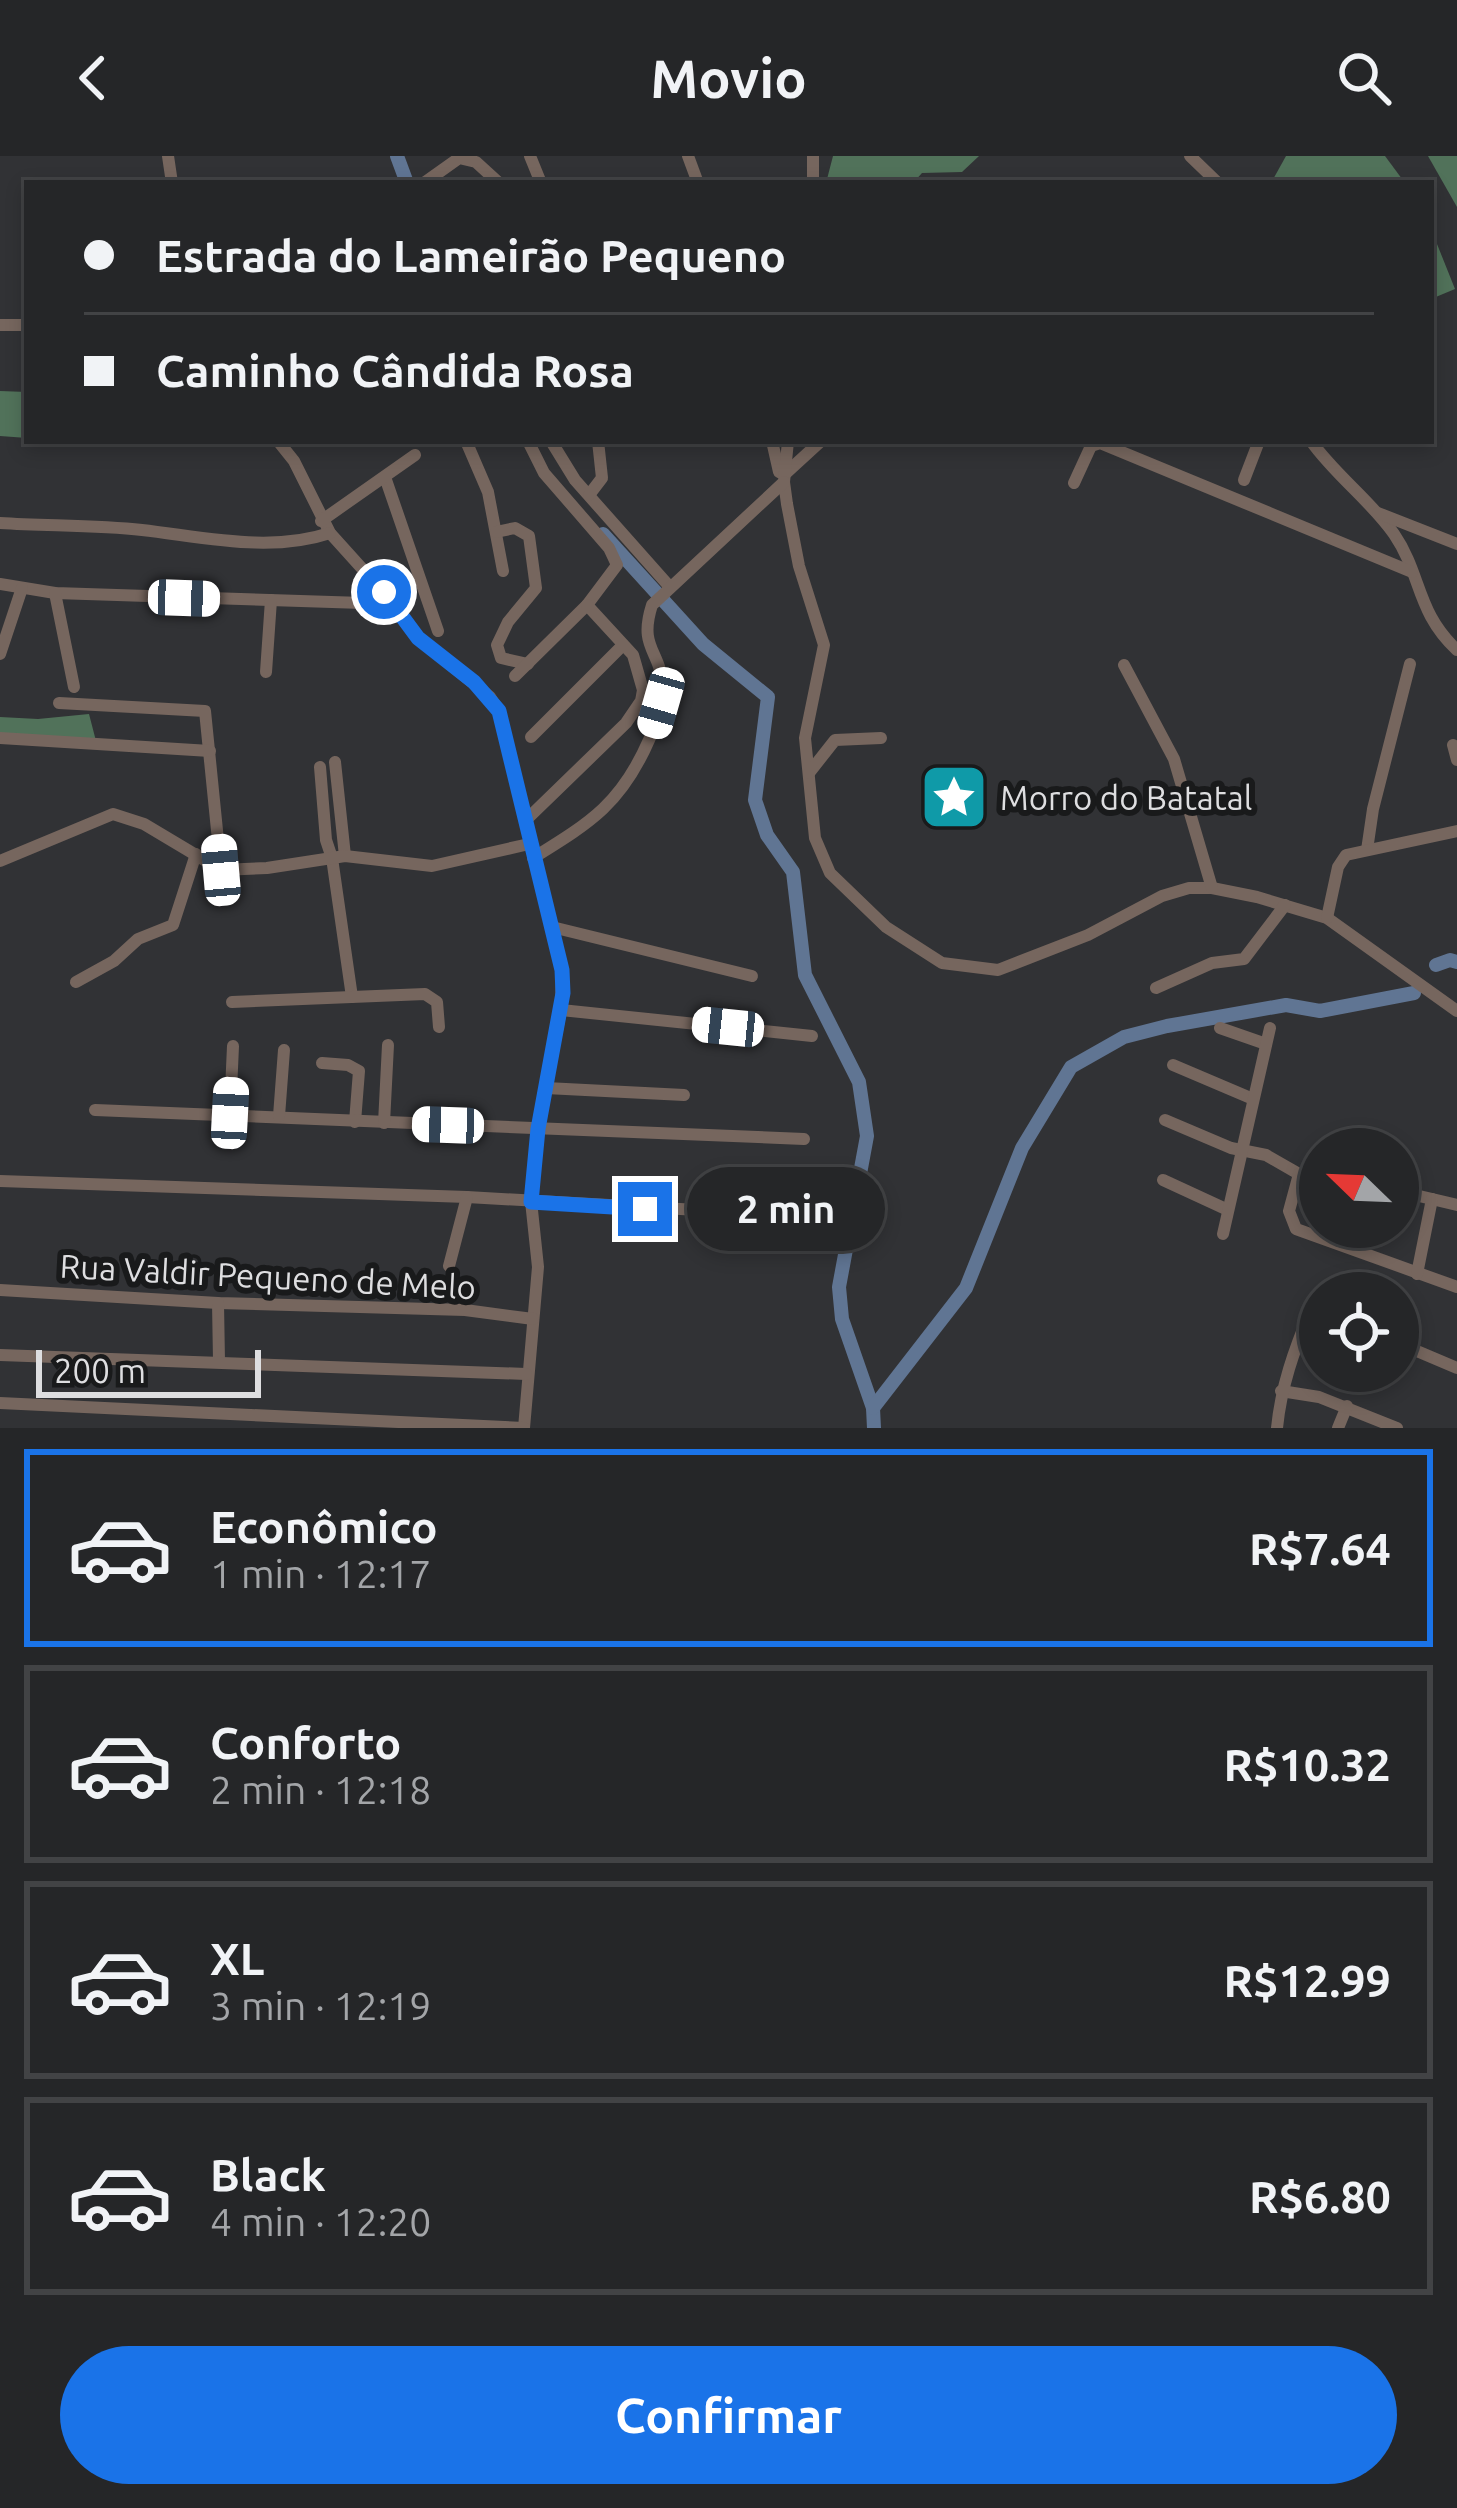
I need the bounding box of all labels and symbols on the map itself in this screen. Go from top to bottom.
route start [357,565,411,619]
car [147,579,221,617]
car [634,663,688,743]
place icon: Morro do Batatal [919,762,989,832]
place label: Morro do Batatal [1000,779,1252,816]
car [200,833,242,907]
car [690,1005,766,1049]
car [210,1076,250,1150]
car [411,1106,485,1144]
north arrow [1299,1128,1419,1248]
callout: 2 min [687,1167,885,1251]
route end [618,1182,672,1236]
street label: Rua Valdir Pequeno de Melo [59,1247,477,1305]
scale bar [36,1344,261,1397]

